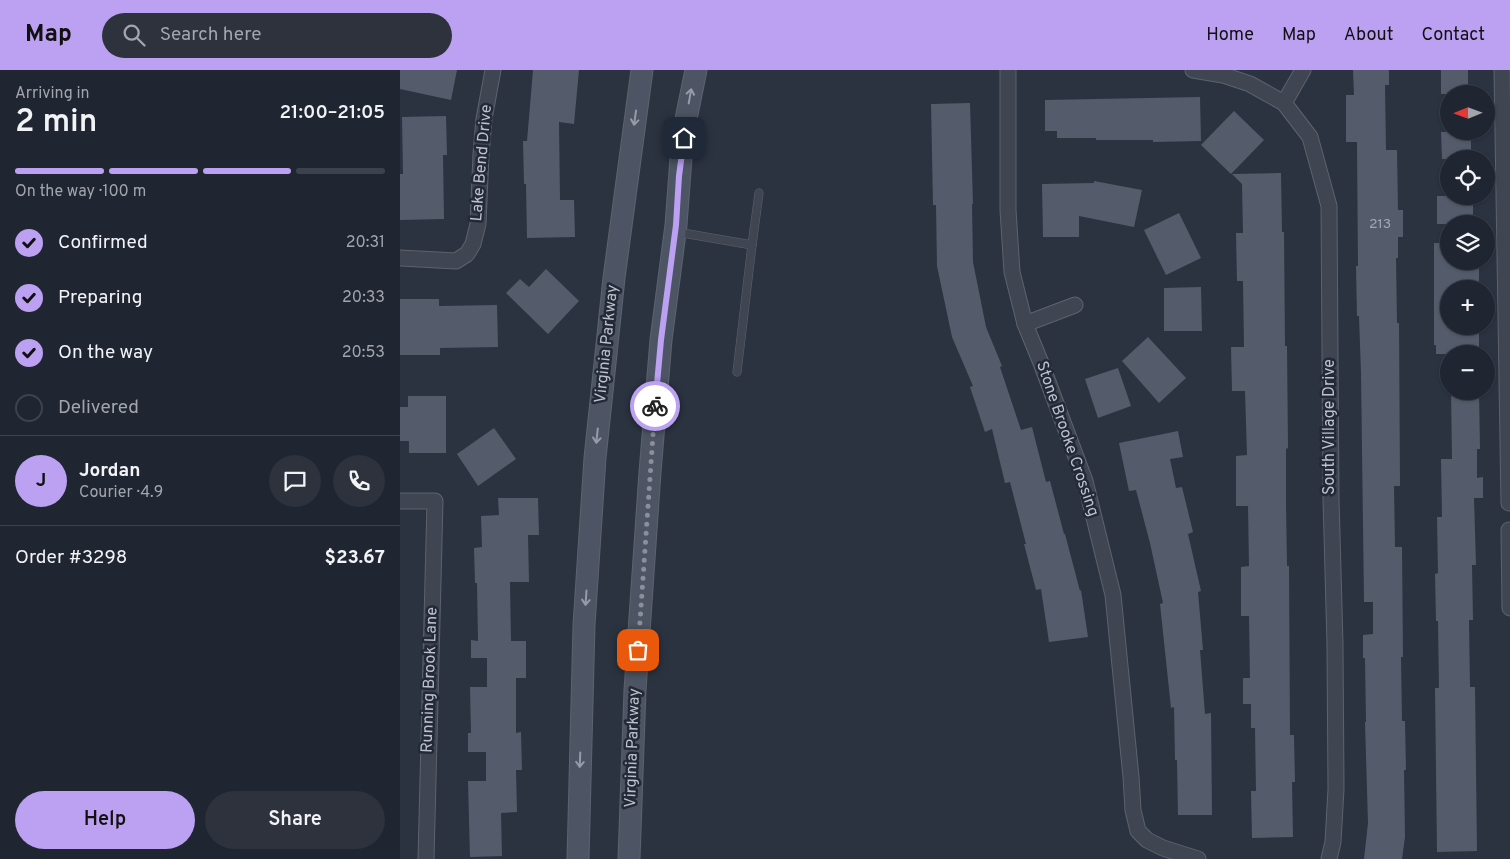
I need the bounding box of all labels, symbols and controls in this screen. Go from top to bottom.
search box [102,13,452,58]
text: Map [25,20,72,50]
icon: search [120,21,148,49]
text: Search here [160,23,261,47]
text: Home [1206,24,1254,47]
text: Map [1282,24,1316,47]
text: About [1344,24,1393,47]
text: Contact [1421,24,1485,47]
text: Arriving in [15,84,90,104]
north arrow [1440,85,1495,140]
map controls [1440,85,1495,400]
one-way arrow [686,89,696,105]
text: 21:00–21:05 [279,101,385,125]
text: 2 min [15,103,97,143]
street label: Lake Bend Drive [467,104,497,222]
one-way arrow [630,110,640,126]
pin [663,117,705,159]
icon: home [670,124,698,152]
button: locate [1440,150,1495,205]
text: On the way · 100 m [15,182,146,202]
button: layers [1440,215,1495,270]
house number: 213 [1369,216,1391,233]
icon: check [15,229,43,257]
text: Confirmed [58,231,148,255]
text: 20:31 [346,233,385,253]
button: + [1440,280,1495,335]
icon: check [15,284,43,312]
street label: Virginia Parkway [591,284,623,404]
text: Preparing [58,286,142,310]
text: 20:33 [342,288,385,308]
icon: check [15,339,43,367]
text: On the way [58,341,153,365]
text: 20:53 [342,343,385,363]
button: − [1440,345,1495,400]
street label: Stone Brooke Crossing [1031,359,1103,519]
street label: South Village Drive [1320,359,1340,495]
courier [630,381,680,431]
icon: bike [641,392,669,420]
text: Delivered [58,396,139,420]
one-way arrow [592,428,602,444]
button: chat [269,455,321,507]
button: phone [333,455,385,507]
text: Jordan [79,459,141,483]
text: J [36,469,46,493]
text: Courier · 4.9 [79,483,163,503]
text: Order #3298 [15,546,127,570]
text: $23.67 [324,546,385,570]
one-way arrow [581,590,590,606]
street label: Running Brook Lane [417,607,443,753]
pin [617,629,659,671]
icon: bag [624,636,652,664]
street label: Virginia Parkway [621,688,645,808]
one-way arrow [576,752,585,768]
button: Help [15,791,195,849]
button: Share [205,791,385,849]

